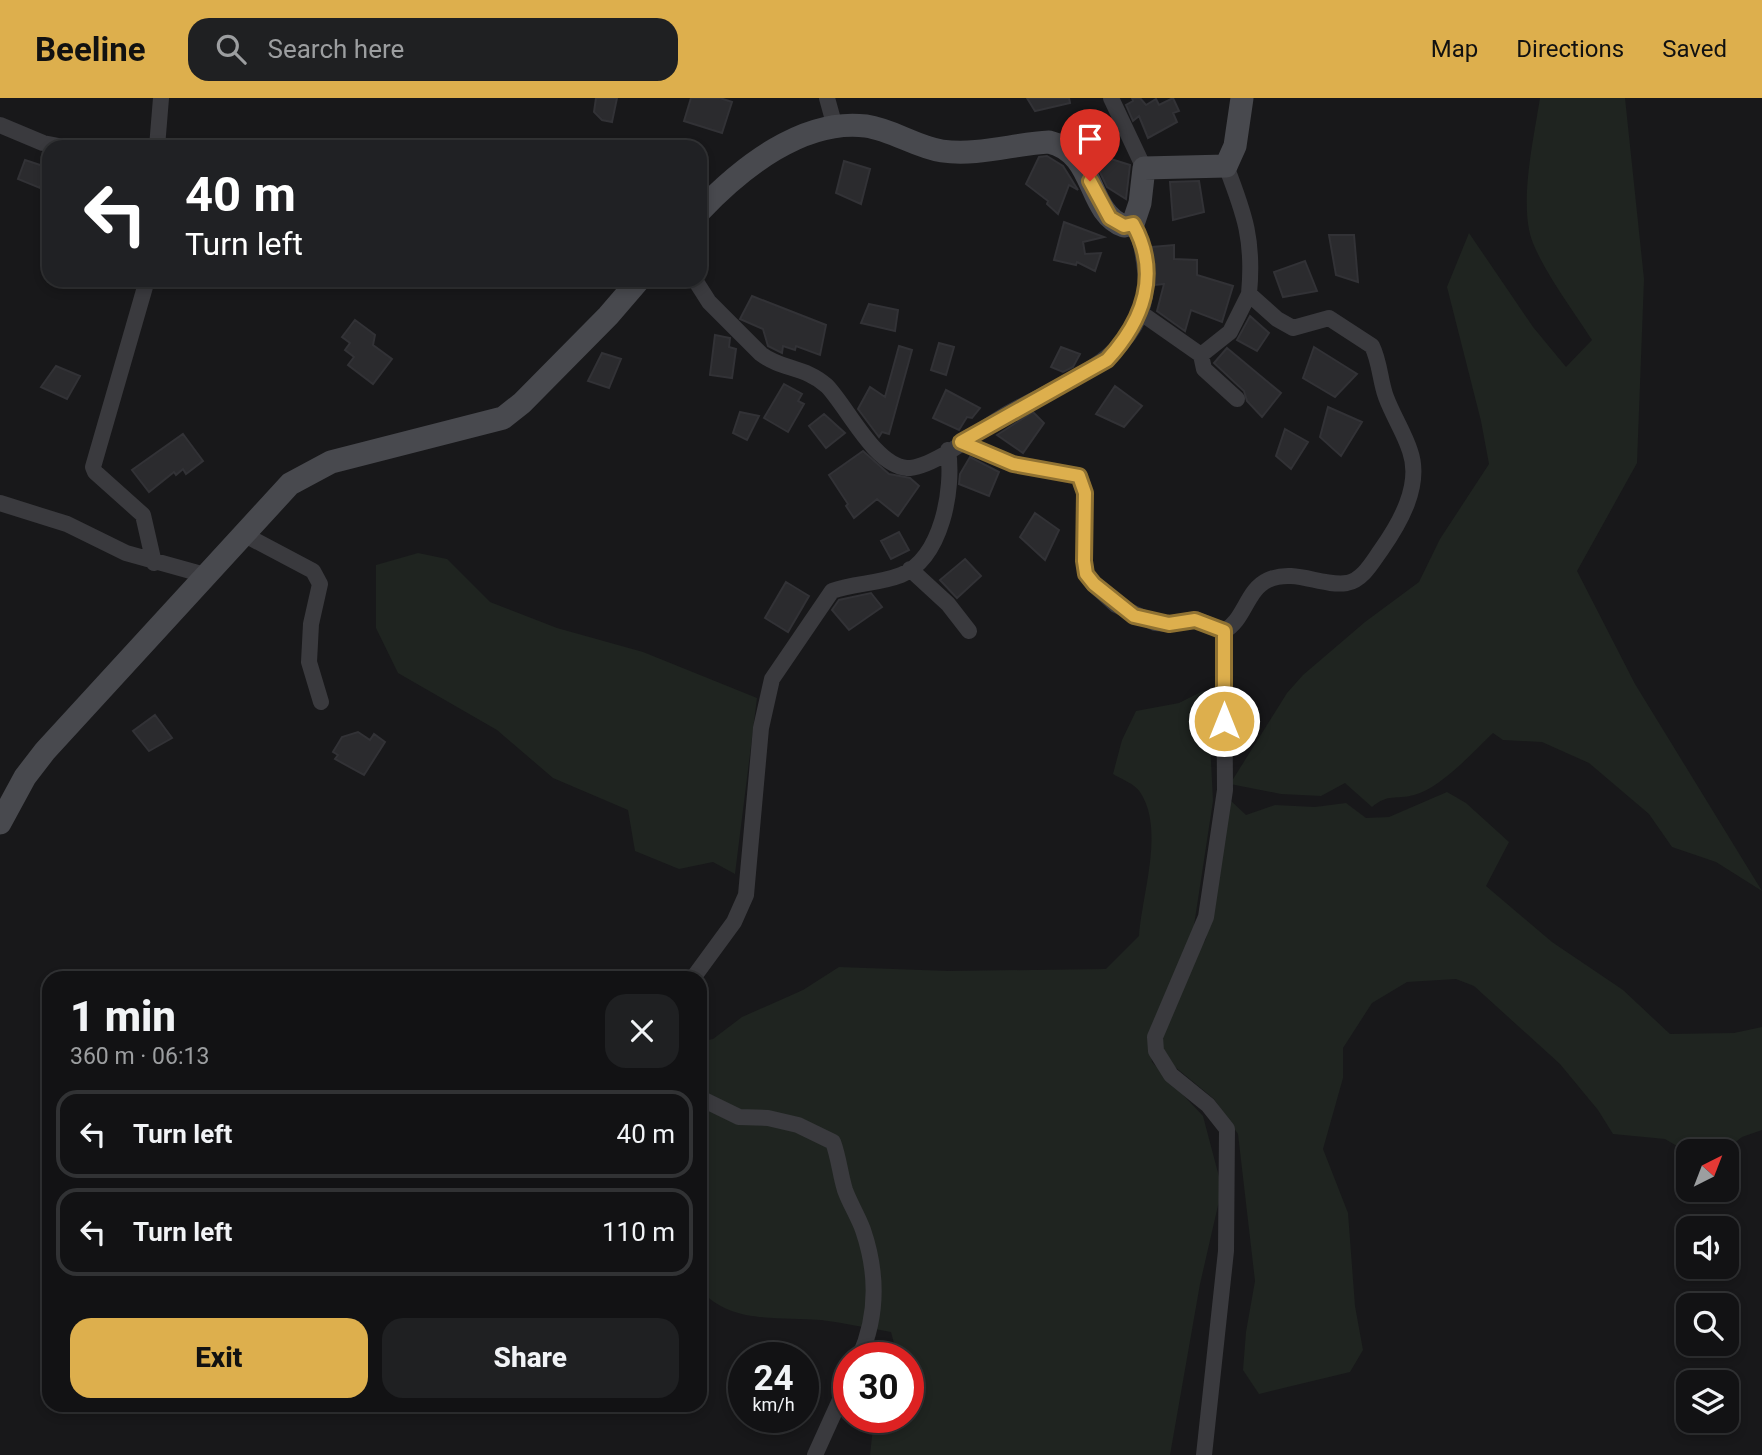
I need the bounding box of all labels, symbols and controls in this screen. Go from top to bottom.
search box [188,18,678,81]
text: Beeline [35,30,146,69]
icon: search [212,30,250,68]
text: Search here [268,34,404,64]
text: Map [1431,35,1478,63]
text: Directions [1516,35,1624,63]
text: Saved [1662,35,1727,63]
pin [1060,109,1120,181]
icon: arrive [1071,120,1109,158]
text: 40 m [185,166,296,223]
icon: left [70,168,161,259]
text: Turn left [185,225,303,263]
position arrow [1187,684,1261,758]
text: 1 min [70,992,176,1041]
button: close [605,994,679,1068]
text: 360 m · 06:13 [70,1043,209,1070]
icon: left [74,1115,112,1153]
text: Turn left [133,1119,232,1149]
text: 40 m [617,1119,675,1149]
north arrow [1676,1139,1740,1202]
map controls [1676,1139,1739,1433]
icon: left [74,1213,112,1251]
button: sound [1676,1216,1739,1279]
text: Turn left [133,1217,232,1247]
text: 110 m [602,1217,675,1247]
button: search [1676,1293,1739,1356]
button: Exit [70,1318,368,1398]
button: Share [382,1318,679,1398]
speed limit sign: 30 [833,1342,924,1433]
text: 24 [753,1358,794,1399]
button: layers [1676,1370,1739,1433]
text: km/h [752,1394,795,1415]

